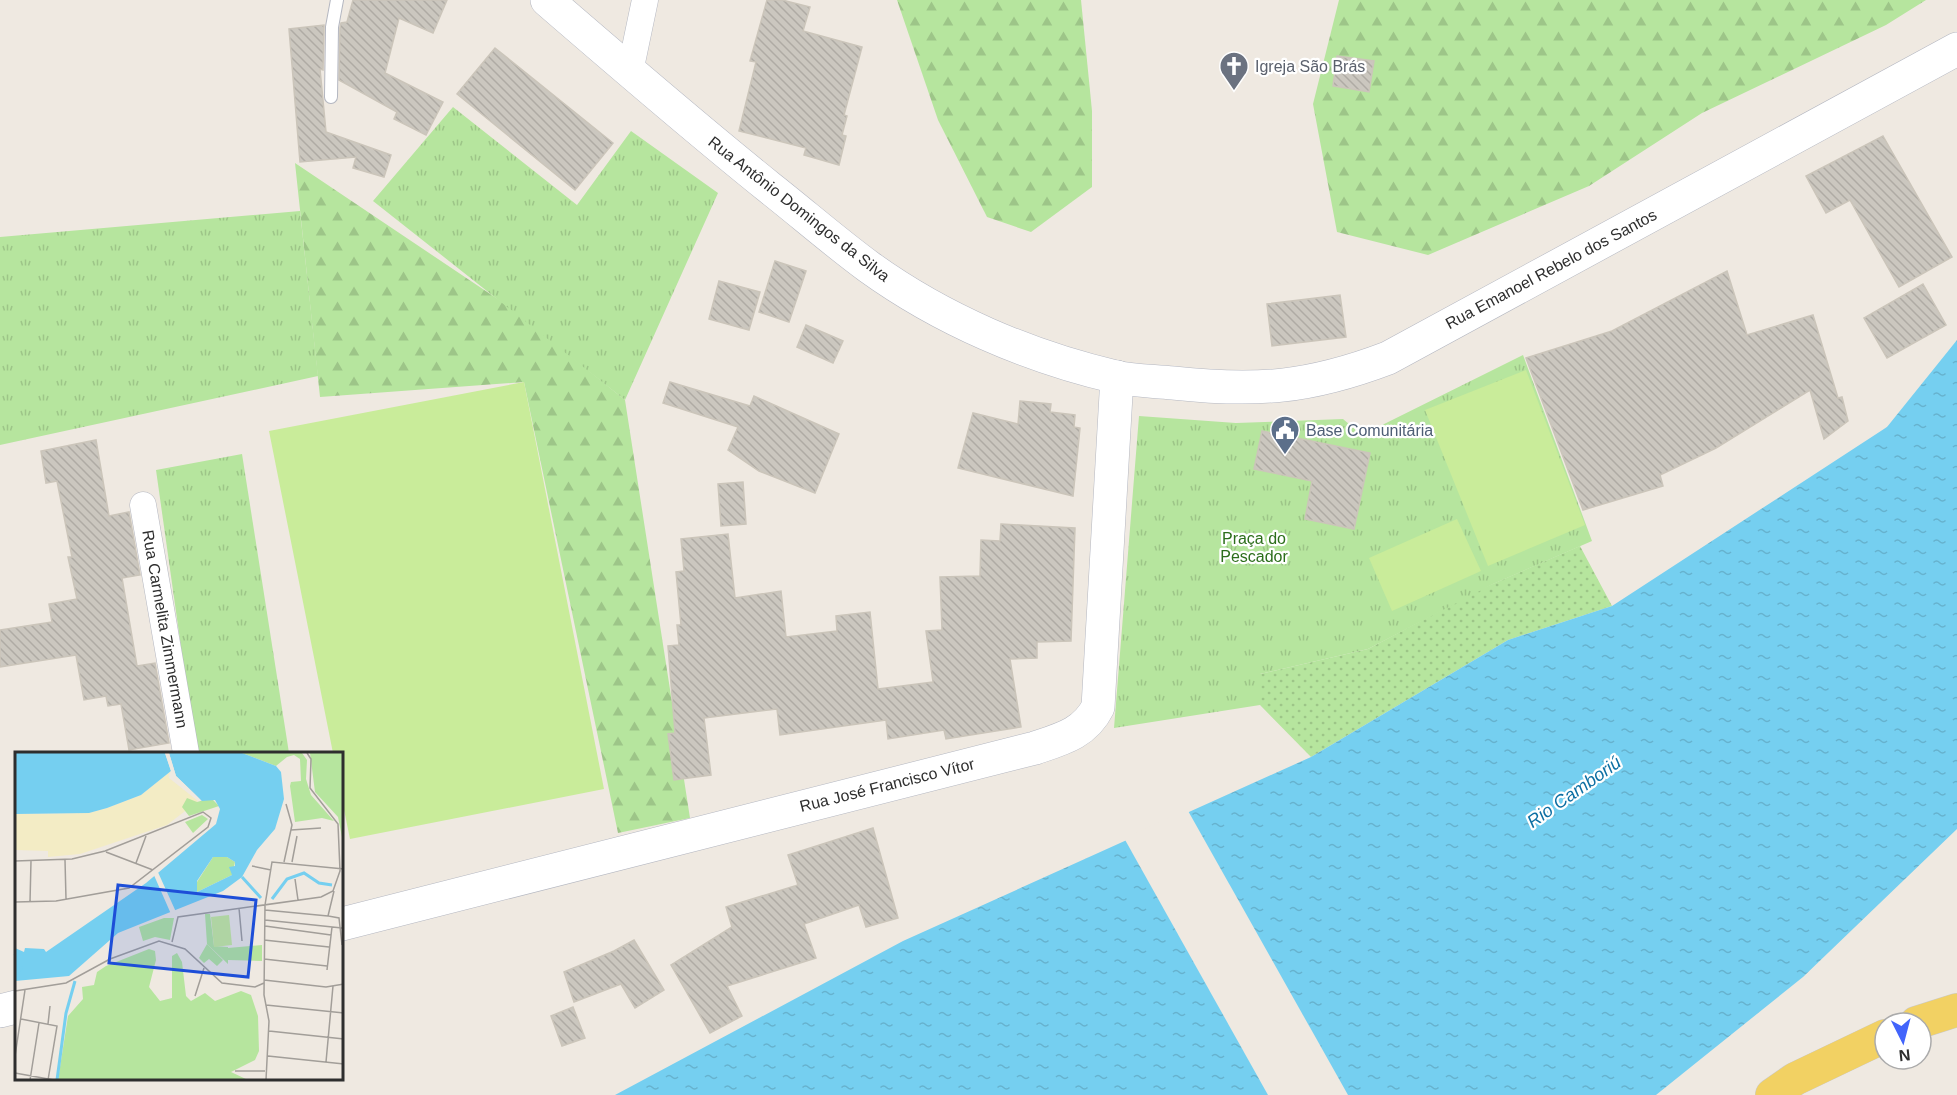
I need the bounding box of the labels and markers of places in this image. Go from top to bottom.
church icon: Igreja São Brás [1218,50,1250,92]
place label: Igreja São Brás [1255,58,1365,75]
public building icon: Base Comunitária [1269,414,1301,456]
place label: Base Comunitária [1306,422,1433,439]

